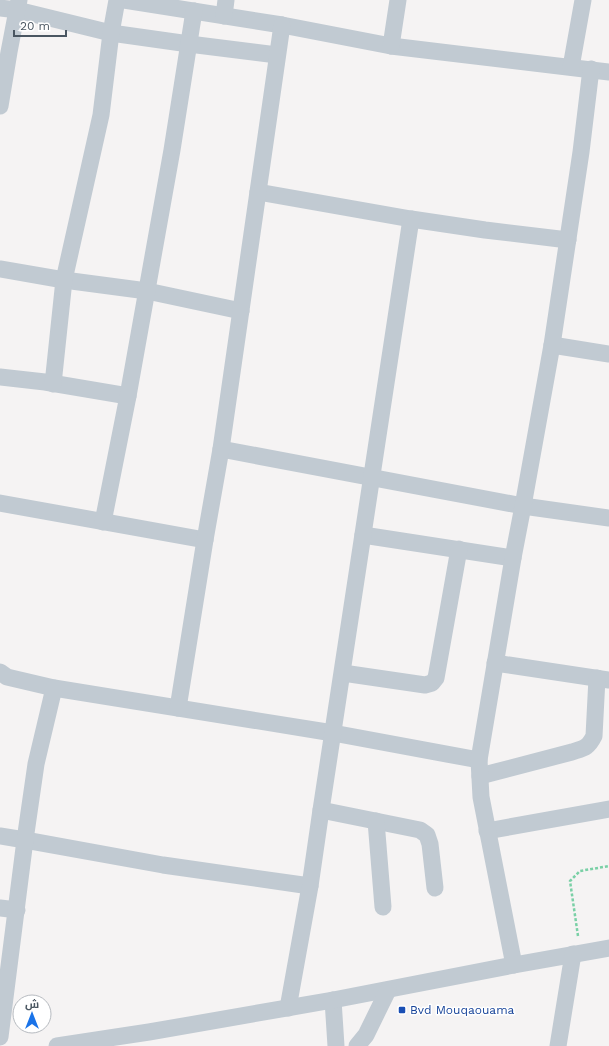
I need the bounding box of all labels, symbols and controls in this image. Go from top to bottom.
scale bar [14,12,66,38]
text: 20 m [20,19,50,33]
north arrow [12,994,52,1034]
text: ش [25,998,39,1011]
place label: Bvd Mouqaouama [410,1003,515,1017]
marker: Bvd Mouqaouama [397,1005,407,1015]

